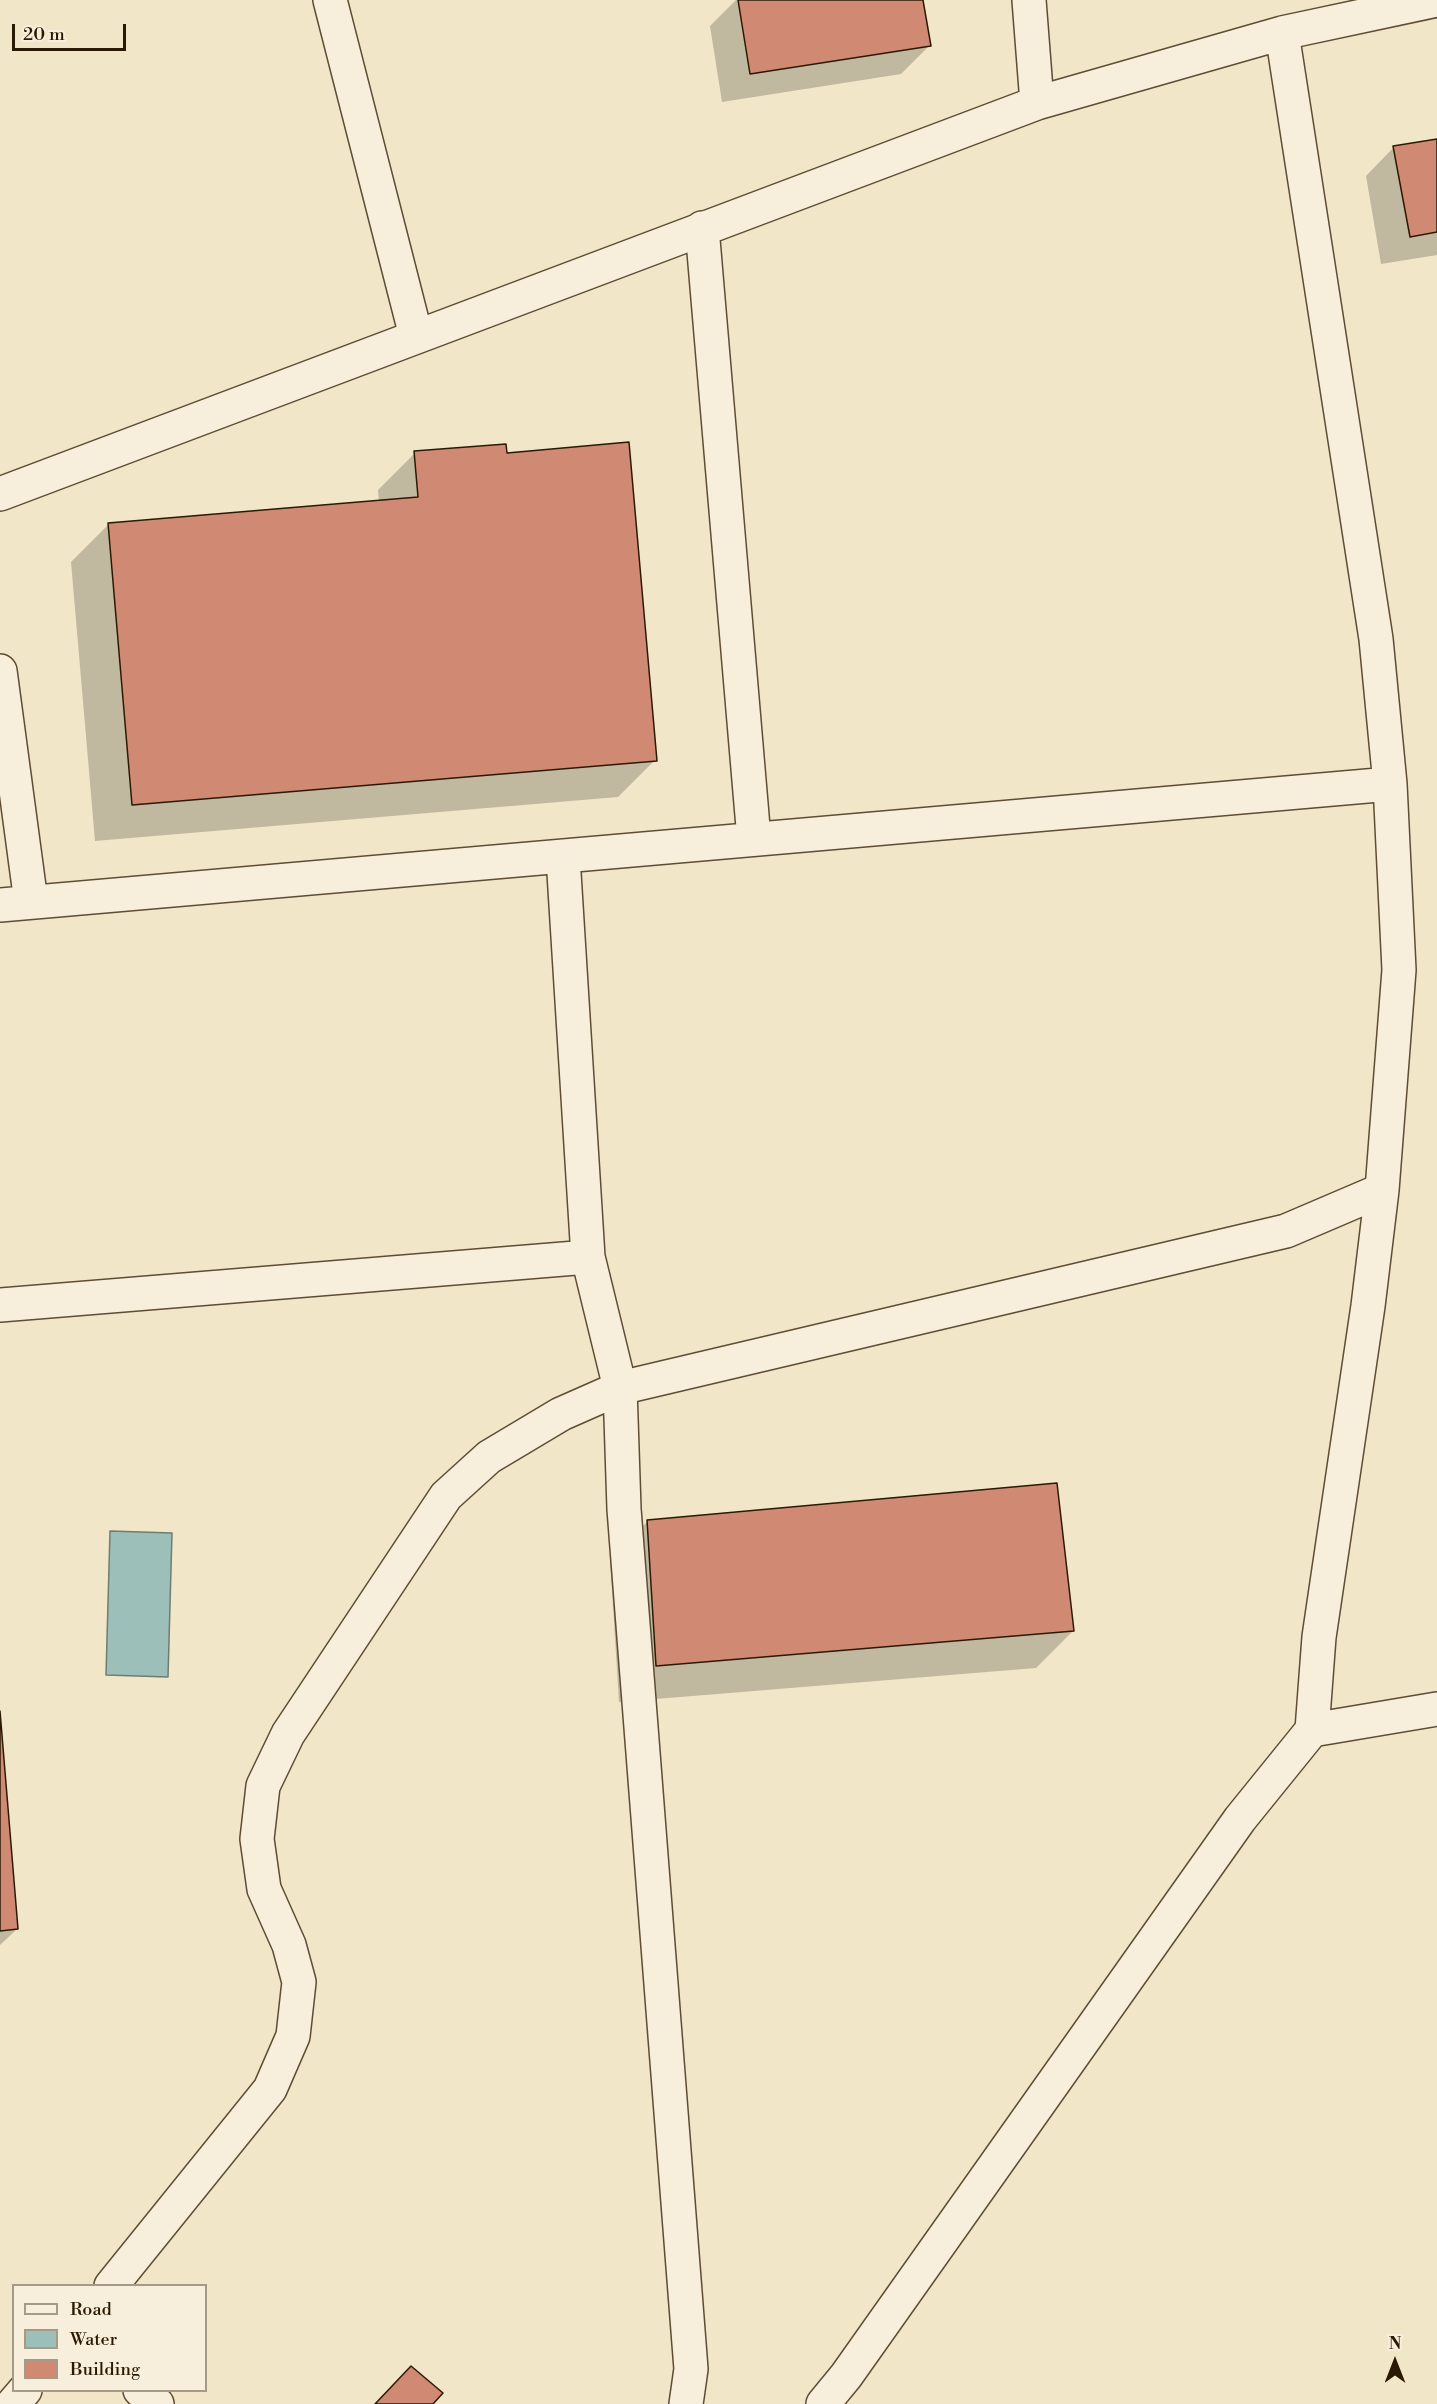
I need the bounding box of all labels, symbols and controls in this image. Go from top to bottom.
scale bar [15,12,129,50]
text: 20 m [23,23,65,46]
legend [12,2284,207,2392]
text: Road [70,2298,112,2321]
text: Water [70,2328,117,2351]
north arrow [1365,2332,1425,2392]
text: N [1389,2334,1401,2354]
text: Building [70,2358,140,2381]

